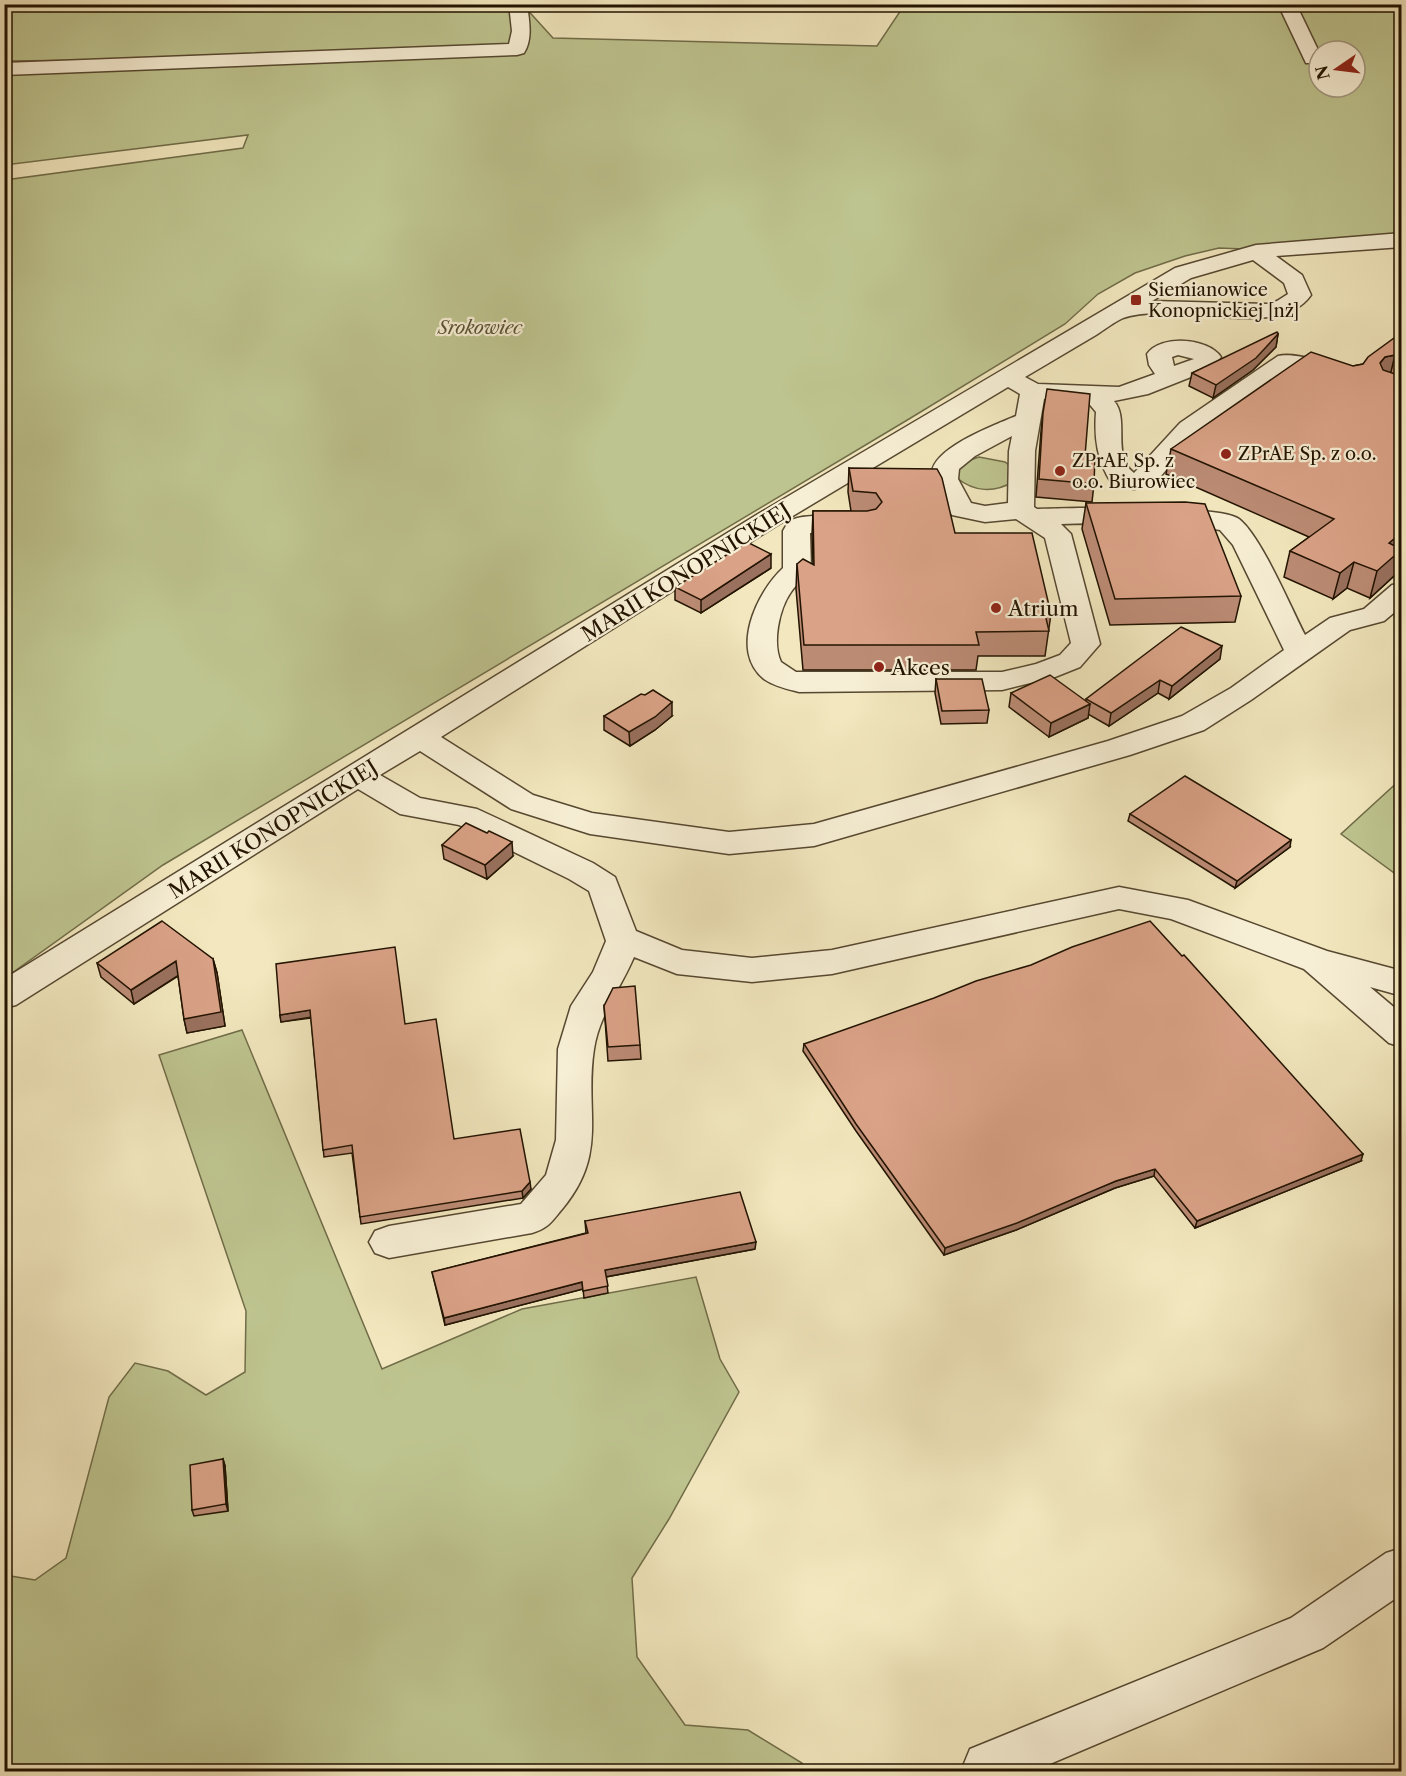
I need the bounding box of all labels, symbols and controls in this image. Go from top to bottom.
north arrow [1307,39,1367,99]
text: N [1311,63,1334,82]
place label: Siemianowice Konopnickiej [nż] [1148,279,1299,322]
marker: Siemianowice Konopnickiej [nż] [1129,293,1143,307]
park label: Srokowiec [437,317,523,339]
place label: ZPrAE Sp. z o.o. [1238,443,1376,465]
marker: ZPrAE Sp. z o.o. [1219,447,1233,461]
place label: ZPrAE Sp. z o.o. Biurowiec [1072,450,1195,493]
marker: ZPrAE Sp. z o.o. Biurowiec [1053,464,1067,478]
street label: MARII KONOPNICKIEJ [577,497,795,647]
place label: Atrium [1007,596,1079,621]
marker: Atrium [989,601,1003,615]
place label: Akces [890,655,950,680]
marker: Akces [872,660,886,674]
street label: MARII KONOPNICKIEJ [164,754,382,904]

